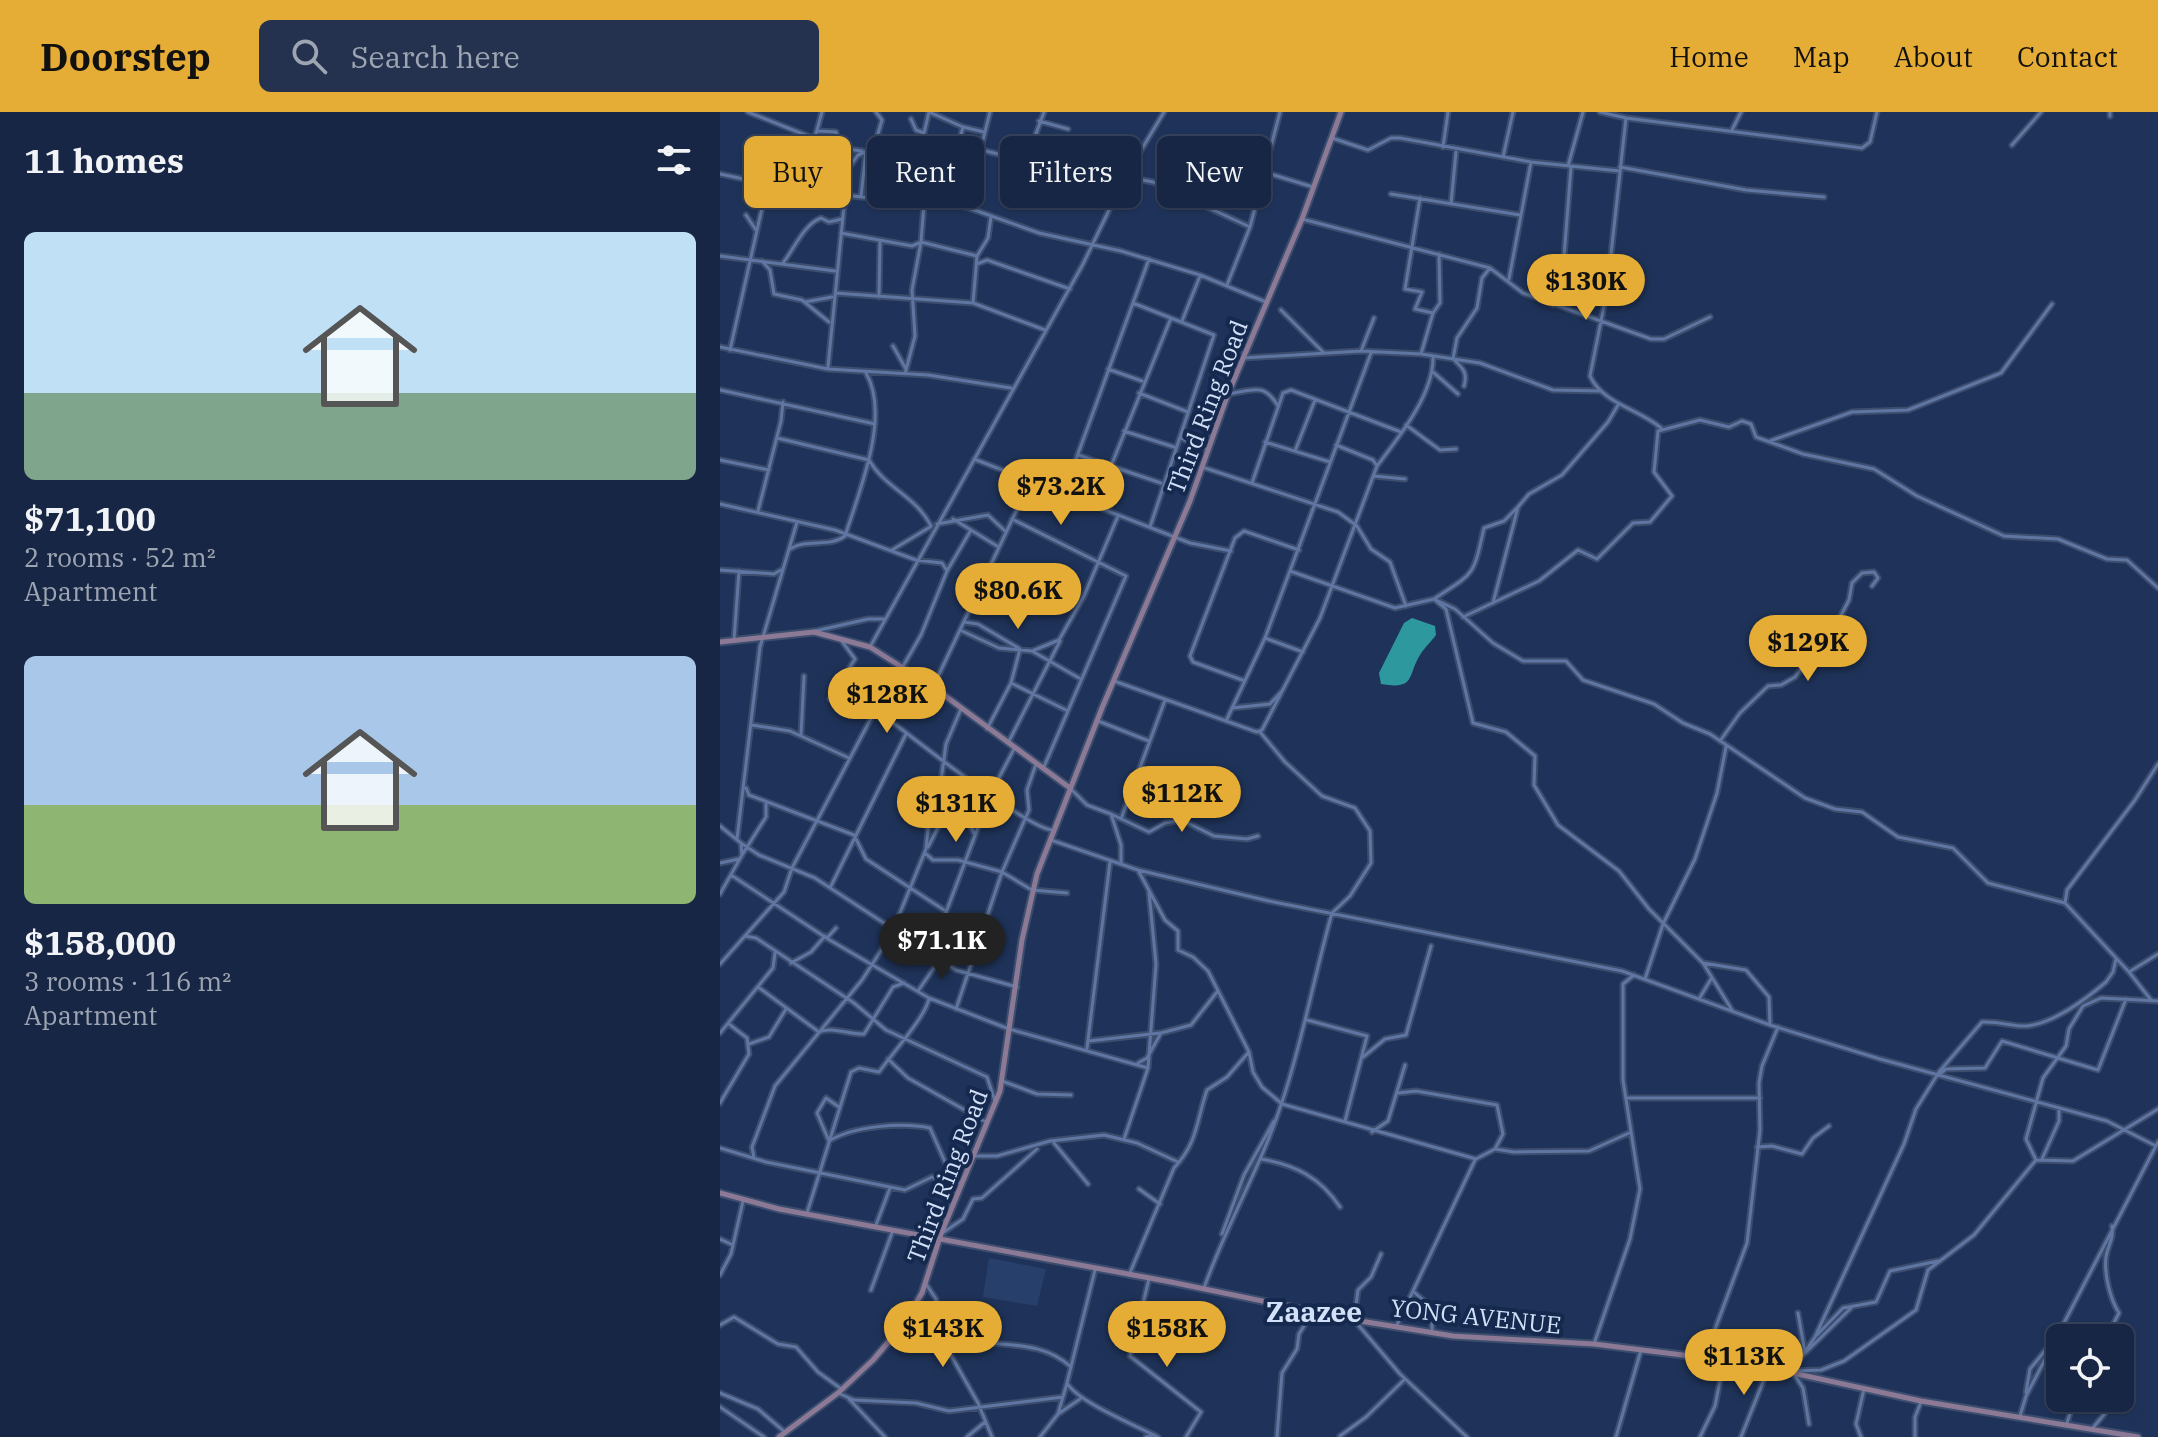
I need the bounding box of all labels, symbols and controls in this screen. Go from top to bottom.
search box [259,20,819,92]
text: Doorstep [40,32,211,81]
icon: search [287,34,331,78]
text: Search here [351,37,520,76]
text: Home [1669,38,1749,75]
text: Map [1793,38,1850,75]
text: About [1894,38,1973,75]
text: Contact [2017,38,2118,75]
chip: Buy [744,136,851,208]
chip: Rent [867,136,984,208]
chip: Filters [1000,136,1141,208]
chip: New [1157,136,1271,208]
text: 11 homes [24,138,184,182]
icon: filters [652,138,696,182]
pin: $130K [1530,254,1642,322]
text: $130K [1545,263,1627,297]
icon: home [288,284,432,428]
street label: Third Ring Road [1159,315,1255,499]
pin: $73.2K [996,459,1126,527]
text: $73.2K [1016,468,1106,502]
text: $71,100 [24,496,156,540]
text: 2 rooms · 52 m² [24,540,216,574]
pin: $80.6K [953,563,1083,631]
text: $80.6K [973,572,1063,606]
text: Apartment [24,574,157,608]
pin: $129K [1752,615,1864,683]
text: $129K [1767,624,1849,658]
pin: $128K [831,667,943,735]
text: $128K [846,676,928,710]
icon: home [288,708,432,852]
pin: $112K [1126,766,1238,834]
text: $112K [1141,775,1223,809]
pin: $131K [900,776,1012,844]
text: $131K [915,785,997,819]
pin: $71.1K [877,913,1007,981]
text: $158,000 [24,920,176,964]
text: $71.1K [897,922,987,956]
text: 3 rooms · 116 m² [24,964,231,998]
text: Apartment [24,998,157,1032]
street label: Third Ring Road [899,1084,995,1268]
street label: YONG AVENUE [1389,1291,1563,1341]
district label: Zaazee [1266,1293,1362,1330]
pin: $143K [887,1301,999,1369]
pin: $158K [1111,1301,1223,1369]
text: $143K [902,1310,984,1344]
text: $158K [1126,1310,1208,1344]
map controls [2046,1324,2134,1412]
button: locate [2046,1324,2134,1412]
pin: $113K [1688,1329,1800,1397]
text: $113K [1703,1338,1785,1372]

